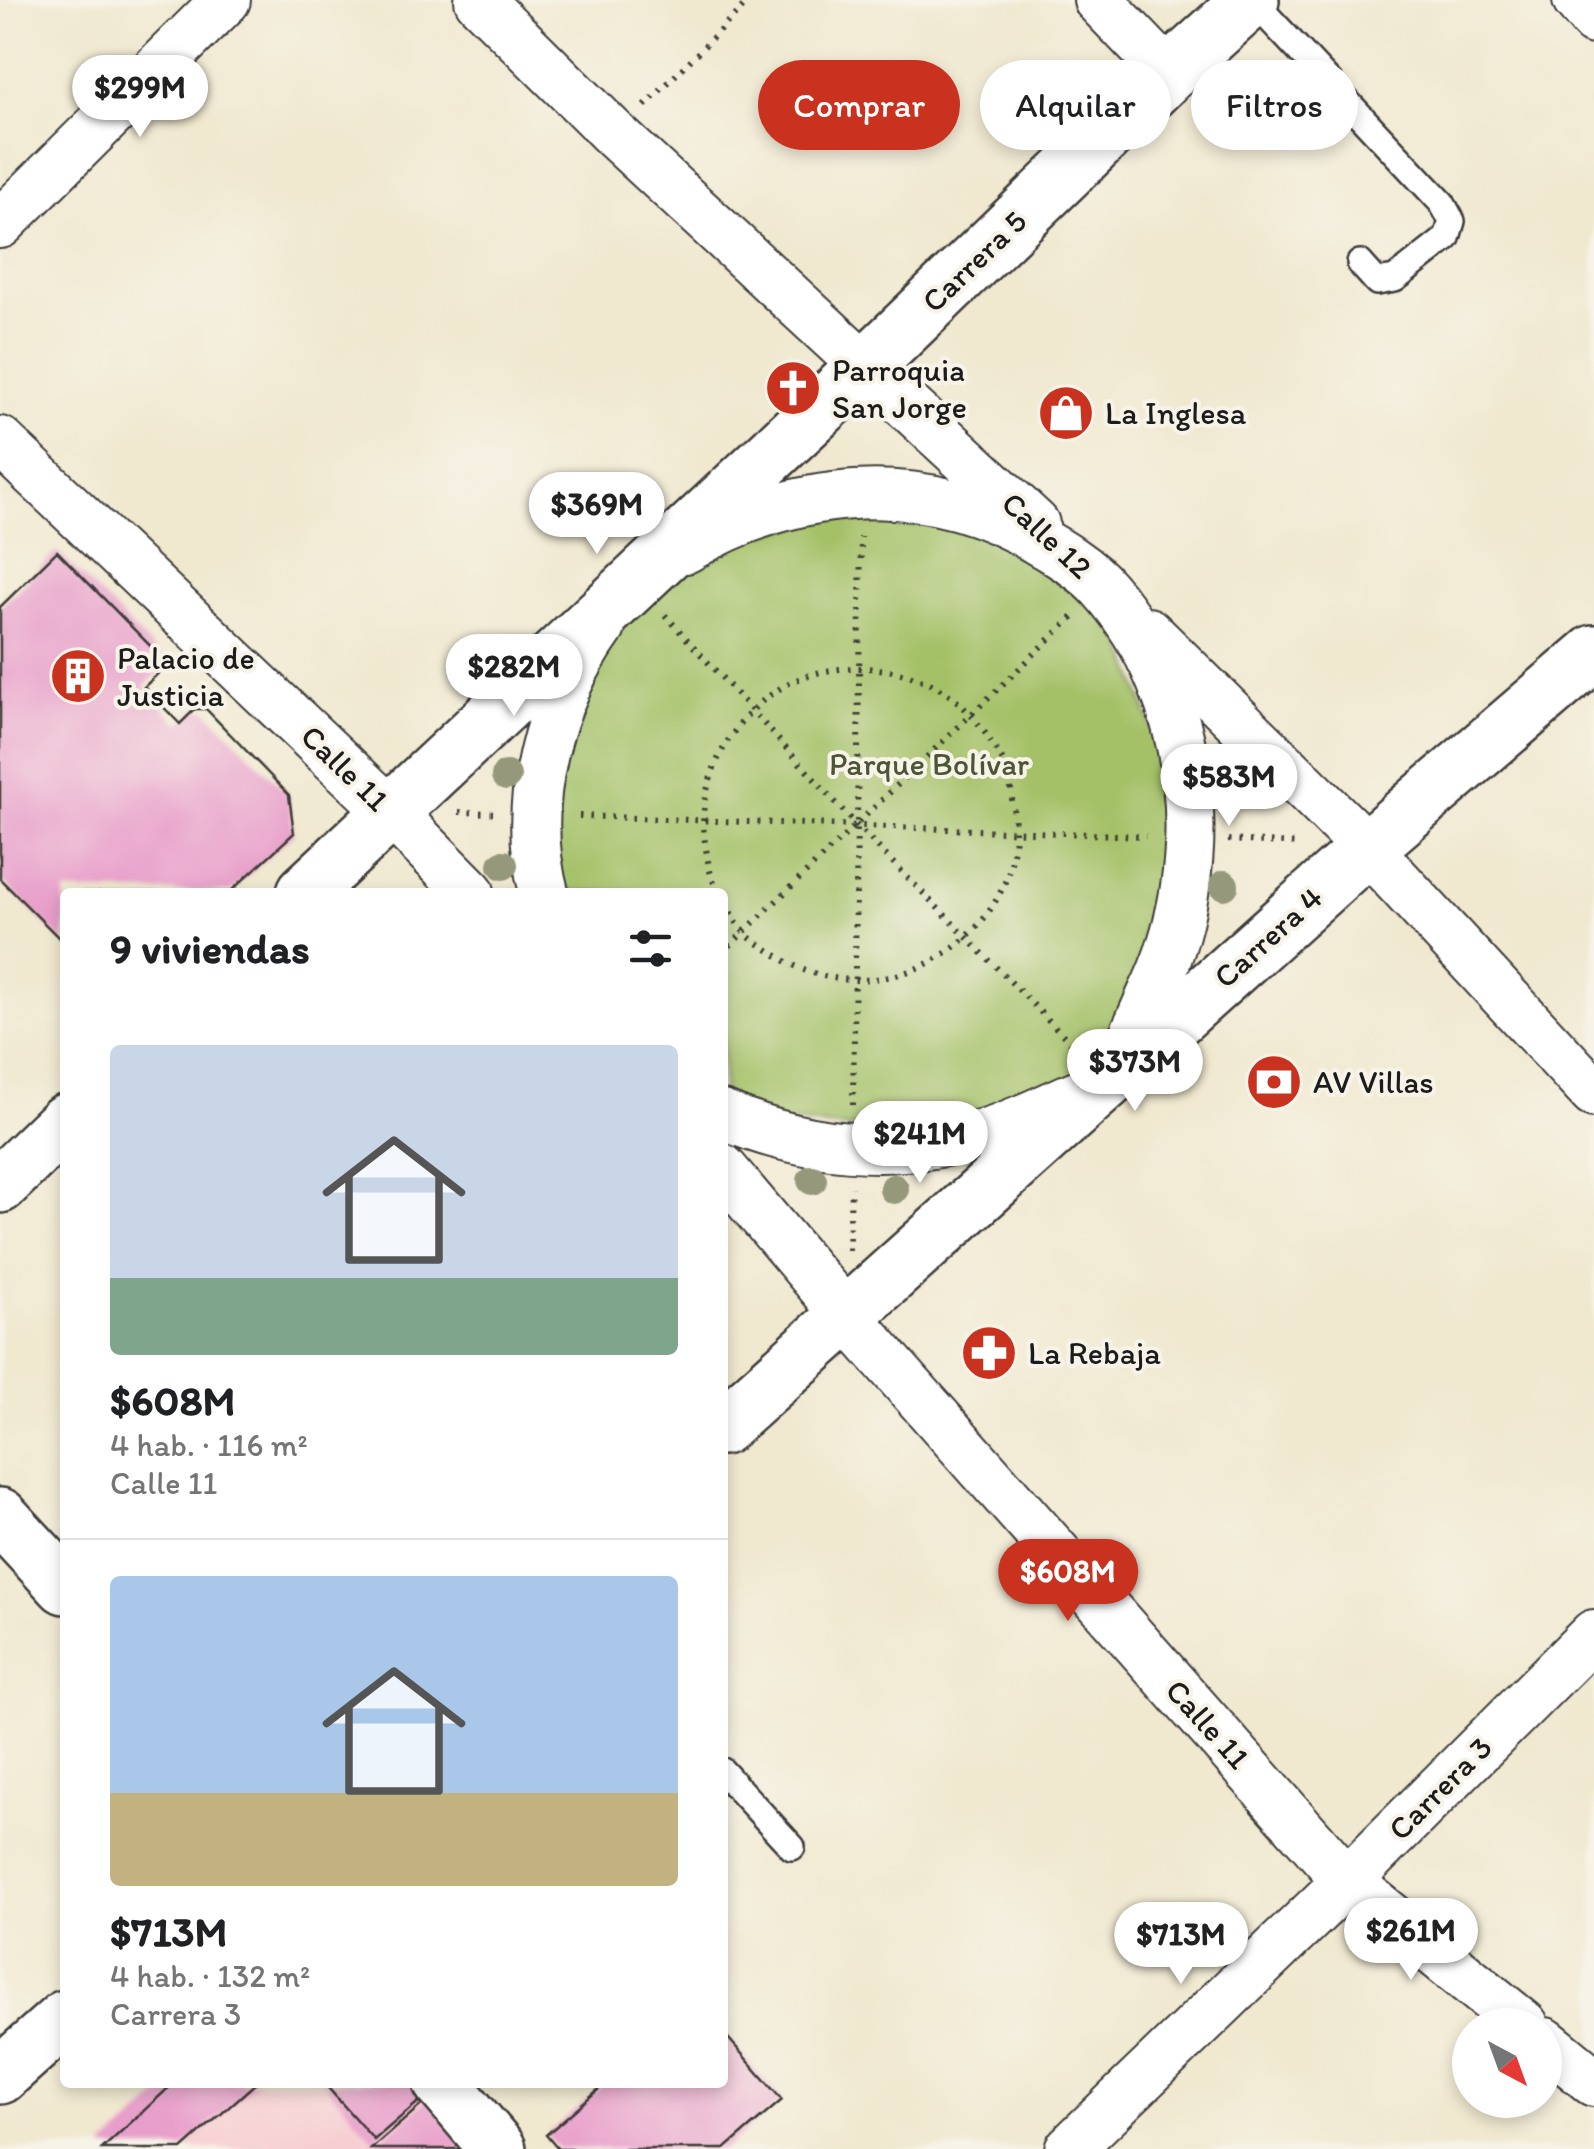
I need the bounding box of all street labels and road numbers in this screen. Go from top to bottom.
street label: Carrera 5 [914,202,1034,320]
street label: Calle 12 [994,484,1100,586]
street label: Calle 11 [293,717,397,819]
street label: Carrera 4 [1206,878,1330,996]
street label: Calle 11 [1158,1671,1258,1777]
street label: Carrera 3 [1380,1728,1500,1848]

